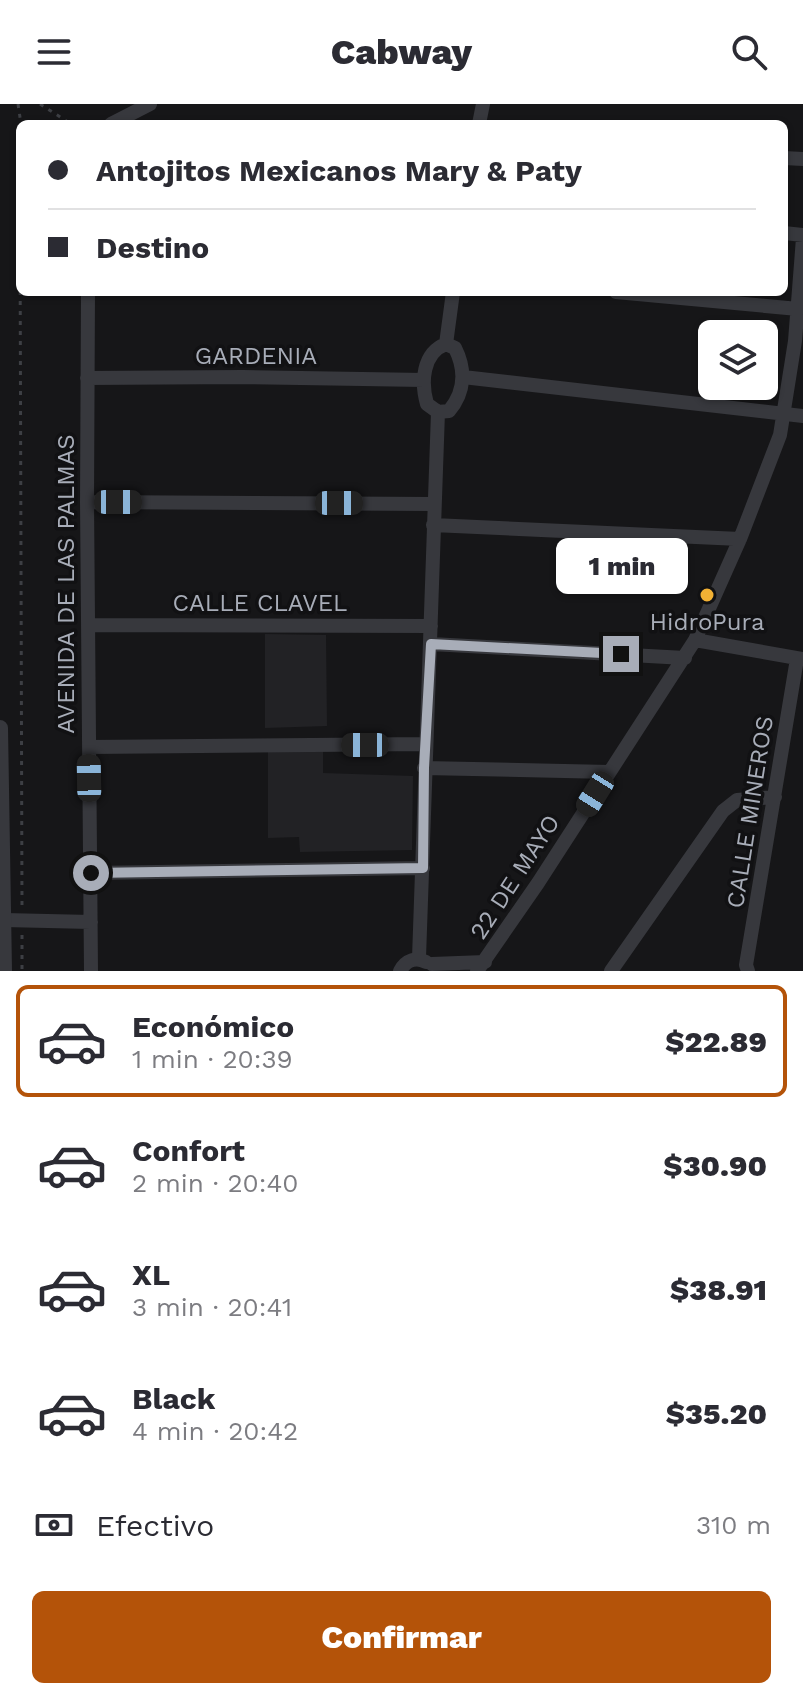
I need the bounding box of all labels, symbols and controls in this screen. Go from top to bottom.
icon: menu [32,30,76,74]
icon: search [727,30,771,74]
text: Cabway [331,31,472,73]
text: Antojitos Mexicanos Mary & Paty [96,153,582,188]
text: Destino [96,230,209,265]
map controls [698,320,778,400]
button: layers [698,320,778,400]
street label: GARDENIA [195,342,317,370]
street label: AVENIDA DE LAS PALMAS [52,434,80,734]
car [94,490,142,514]
car [315,491,363,515]
callout: 1 min [555,538,687,594]
text: 1 min [589,551,655,581]
marker: HidroPura [698,586,716,604]
street label: CALLE CLAVEL [173,589,347,617]
place label: HidroPura [649,608,765,636]
route end [603,636,639,672]
street label: CALLE MINEROS [721,714,779,910]
car [341,733,389,757]
car [77,754,101,802]
car [572,767,618,821]
street label: 22 DE MAYO [464,809,566,945]
route start [73,855,109,891]
icon: car [36,1005,108,1077]
text: Económico [132,1009,294,1044]
text: $22.89 [665,1024,767,1059]
text: 1 min · 20:39 [132,1044,293,1074]
icon: car [36,1129,108,1201]
text: Confort [132,1133,245,1168]
text: $30.90 [663,1148,767,1183]
text: 2 min · 20:40 [132,1168,299,1198]
icon: car [36,1253,108,1325]
text: XL [132,1257,170,1292]
text: $38.91 [670,1272,767,1307]
text: 3 min · 20:41 [132,1292,292,1322]
icon: car [36,1377,108,1449]
text: Black [132,1381,216,1416]
text: $35.20 [666,1396,767,1431]
text: 4 min · 20:42 [132,1416,298,1446]
icon: cash [32,1503,76,1547]
text: Efectivo [96,1508,214,1543]
text: 310 m [696,1510,771,1540]
button: Confirmar [32,1591,771,1683]

